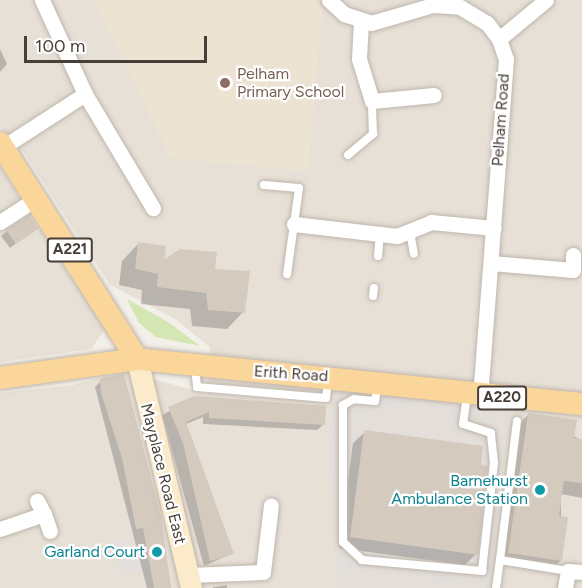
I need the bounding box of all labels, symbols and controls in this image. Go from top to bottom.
scale bar [27,24,210,62]
text: 100 m [35,35,85,57]
place label: Pelham Primary School [237,64,344,102]
street label: Pelham Road [488,73,514,167]
marker: Pelham Primary School [218,76,232,90]
road number: A221 [46,238,94,262]
street label: Erith Road [253,362,329,386]
road number: A220 [476,386,528,410]
street label: Mayplace Road East [136,402,190,546]
place label: Barnehurst Ambulance Station [391,471,528,509]
marker: Barnehurst Ambulance Station [533,483,547,497]
place label: Garland Court [44,542,145,562]
marker: Garland Court [150,545,164,559]

